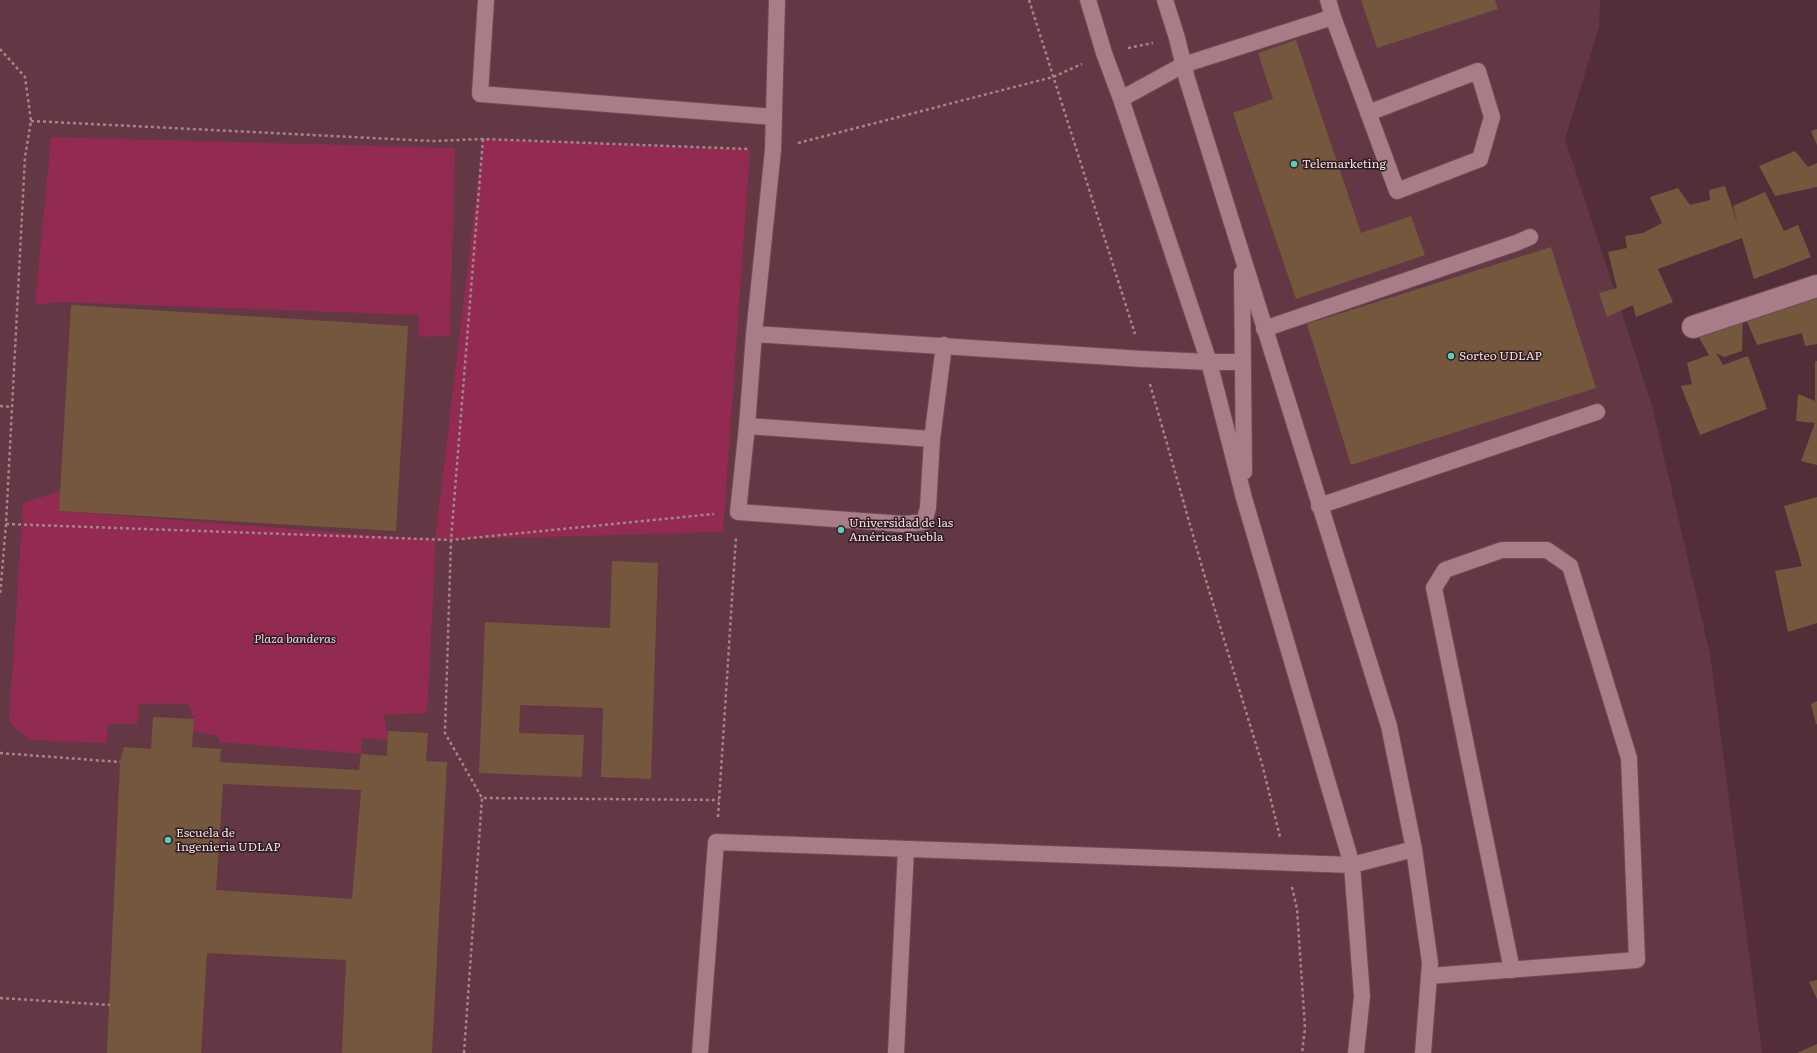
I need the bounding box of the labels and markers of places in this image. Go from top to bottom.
place label: Telemarketing [1302,157,1386,171]
marker: Telemarketing [1289,159,1299,169]
place label: Sorteo UDLAP [1459,349,1542,363]
marker: Sorteo UDLAP [1446,351,1456,361]
place label: Universidad de las Américas Puebla [849,516,953,544]
marker: Universidad de las Américas Puebla [836,525,846,535]
place label: Escuela de Ingenieria UDLAP [176,826,281,854]
marker: Escuela de Ingenieria UDLAP [163,835,173,845]

